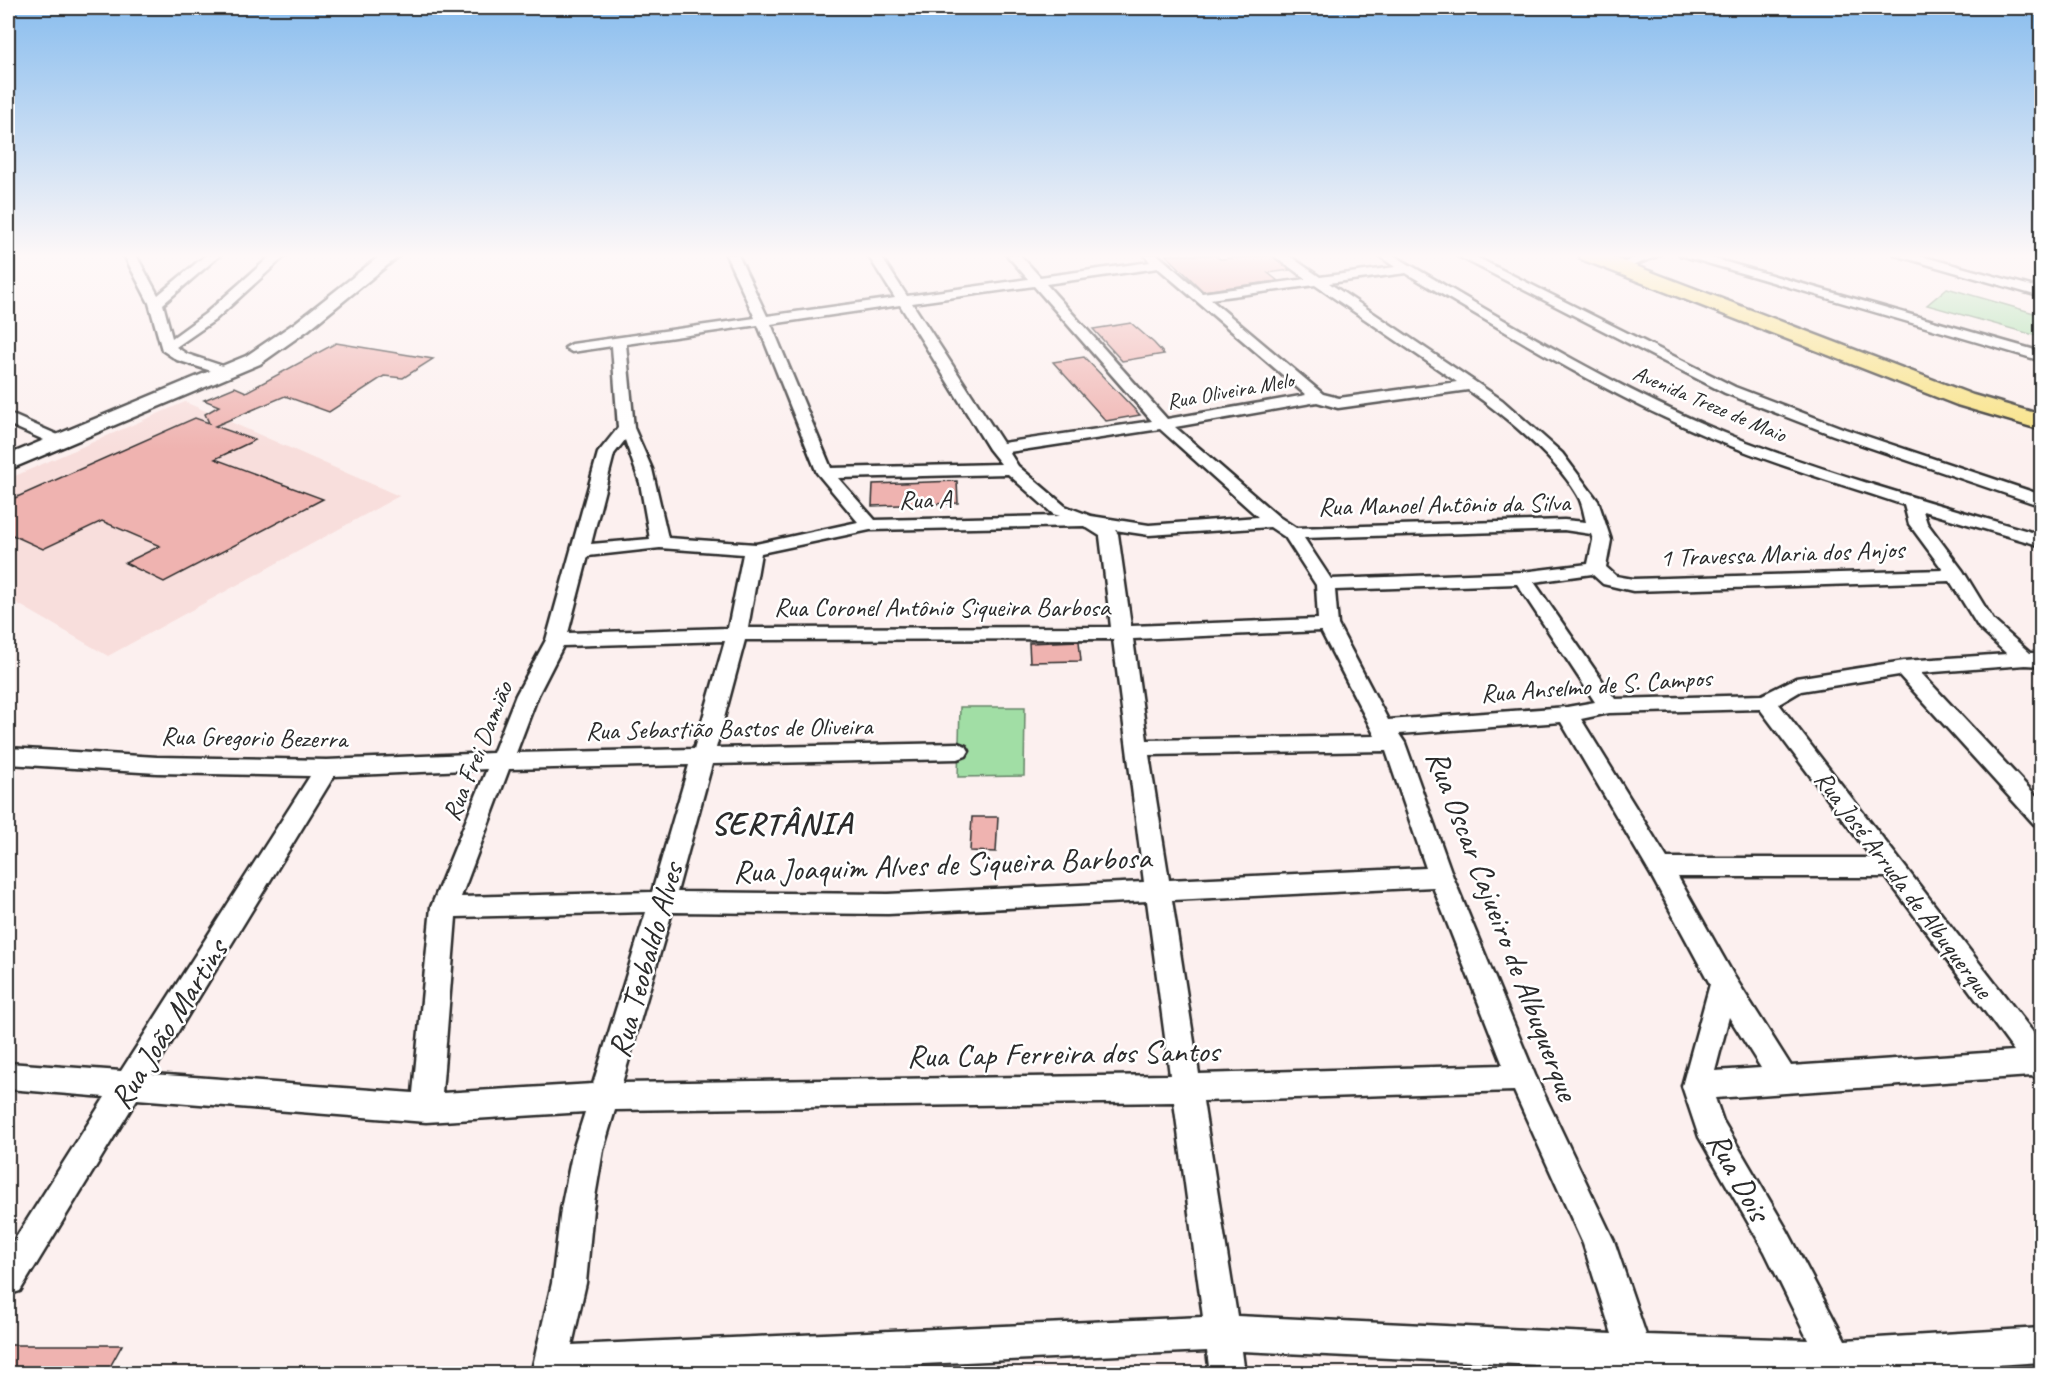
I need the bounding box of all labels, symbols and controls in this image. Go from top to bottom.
street label: Avenida Treze de Maio [1629,359,1792,449]
street label: Rua Oliveira Melo [1165,366,1298,416]
street label: Rua A [898,483,954,516]
street label: Rua Manoel Antônio da Silva [1318,486,1572,523]
street label: 1 Travessa Maria dos Anjos [1659,533,1907,574]
street label: Rua Coronel Antônio Siqueira Barbosa [774,591,1112,624]
street label: Rua Anselmo de S. Campos [1479,661,1715,710]
street label: Rua Frei Damião [435,675,521,826]
street label: Rua Sebastião Bastos de Oliveira [585,709,874,747]
street label: Rua Gregorio Bezerra [161,719,350,756]
street label: Rua Oscar Cajueiro de Albuquerque [1417,744,1589,1109]
street label: Rua José Arruda de Albuquerque [1807,764,2001,1006]
district label: SERTÂNIA [711,803,854,844]
street label: Rua Joaquim Alves de Siqueira Barbosa [732,837,1154,892]
street label: Rua Teobaldo Alves [598,855,694,1062]
street label: Rua João Martins [100,929,238,1117]
street label: Rua Cap Ferreira dos Santos [906,1030,1223,1077]
street label: Rua Dois [1698,1125,1781,1231]

